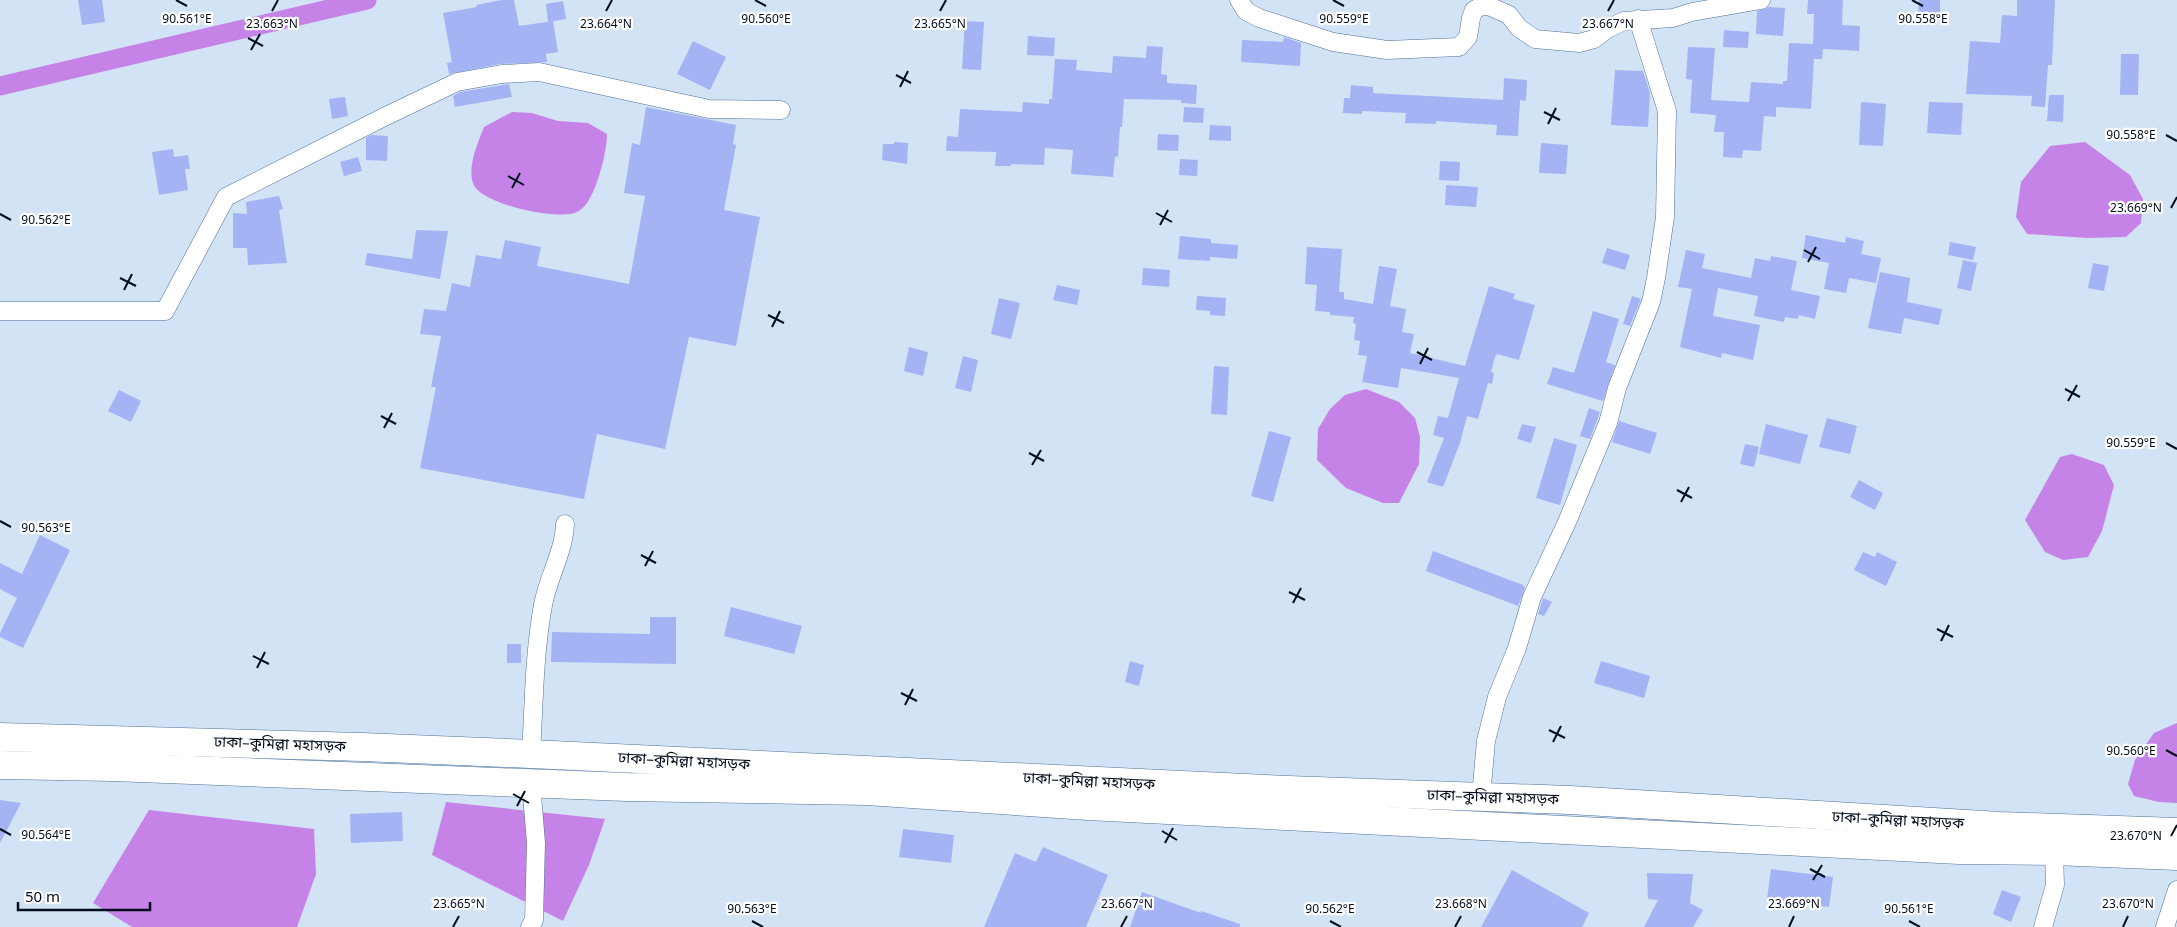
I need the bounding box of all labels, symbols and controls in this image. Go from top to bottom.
text: 90.561°E [162,10,212,27]
text: 90.560°E [741,10,791,27]
text: 90.559°E [1319,10,1369,27]
text: 90.558°E [1898,10,1948,27]
text: 23.663°N [246,15,298,32]
text: 23.664°N [580,15,632,32]
text: 23.665°N [914,15,966,32]
text: 23.667°N [1582,15,1634,32]
text: 90.558°E [2106,126,2156,143]
text: 23.669°N [2110,199,2162,216]
text: 90.562°E [21,211,71,228]
text: 90.559°E [2106,434,2156,451]
text: 90.563°E [21,519,71,536]
street label: ঢাকা–কুমিল্লা মহাসড়ক [213,731,347,755]
text: 90.560°E [2106,742,2156,759]
street label: ঢাকা–কুমিল্লা মহাসড়ক [616,747,752,773]
street label: ঢাকা–কুমিল্লা মহাসড়ক [1021,767,1157,793]
street label: ঢাকা–কুমিল্লা মহাসড়ক [1426,784,1560,808]
street label: ঢাকা–কুমিল্লা মহাসড়ক [1830,806,1966,832]
text: 90.564°E [21,826,71,843]
text: 23.670°N [2110,827,2162,844]
scale bar [18,880,150,912]
text: 50 m [25,886,60,906]
text: 23.665°N [433,895,485,912]
text: 23.667°N [1101,895,1153,912]
text: 23.668°N [1435,895,1487,912]
text: 23.669°N [1768,895,1820,912]
text: 23.670°N [2102,895,2154,912]
text: 90.563°E [727,900,777,917]
text: 90.562°E [1305,900,1355,917]
text: 90.561°E [1884,900,1934,917]

